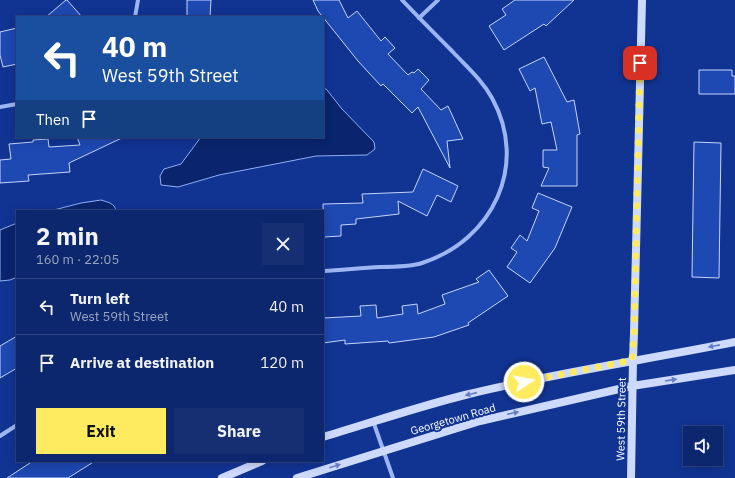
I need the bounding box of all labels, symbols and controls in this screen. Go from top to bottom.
text: 40 m [102,28,167,65]
icon: left [36,32,88,84]
pin [623,46,657,80]
icon: arrive [629,52,651,74]
text: West 59th Street [102,64,239,87]
icon: arrive [78,108,100,130]
text: Then [36,110,70,129]
text: 2 min [36,220,99,252]
button: close [262,223,304,265]
text: 160 m · 22:05 [36,251,119,268]
text: Turn left [70,289,130,308]
icon: left [36,296,58,318]
text: 40 m [269,297,304,316]
text: West 59th Street [70,308,169,325]
one-way arrow [708,344,720,350]
icon: arrive [36,352,58,374]
text: Arrive at destination [70,353,214,372]
text: 120 m [260,353,304,372]
position arrow [503,361,545,403]
street label: West 59th Street [613,377,629,461]
one-way arrow [665,377,677,383]
one-way arrow [465,391,477,397]
street label: Georgetown Road [409,400,497,438]
button: Exit [36,408,166,454]
button: Share [174,408,304,454]
one-way arrow [507,410,519,416]
map controls [683,426,723,466]
button: sound [683,426,723,466]
one-way arrow [329,463,341,469]

